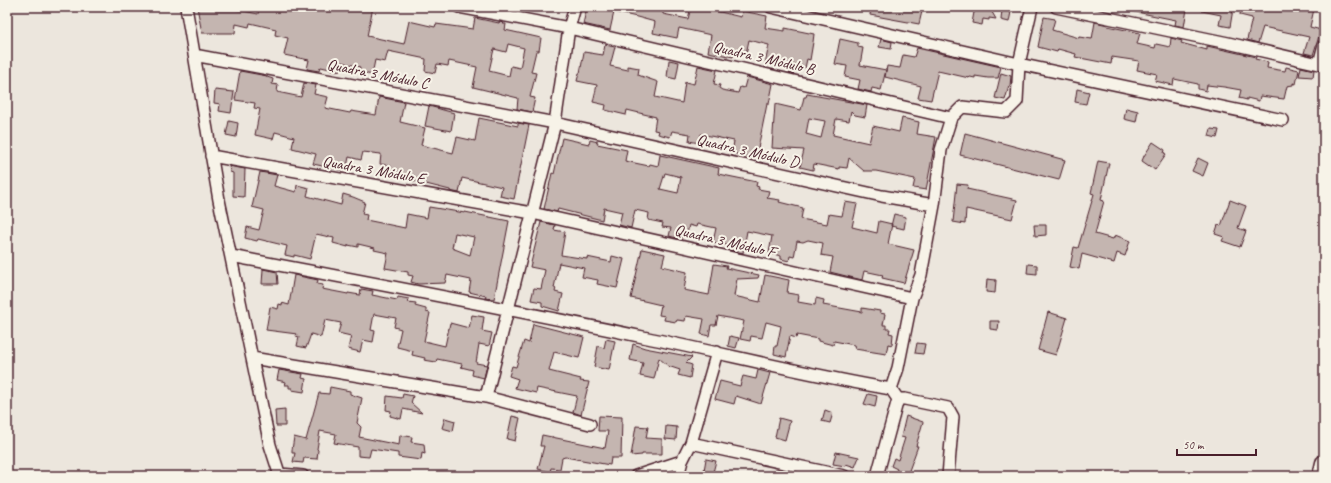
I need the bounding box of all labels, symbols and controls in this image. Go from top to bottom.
street label: Quadra 3 Módulo B [711,37,818,80]
street label: Quadra 3 Módulo C [325,54,432,94]
street label: Quadra 3 Módulo D [695,129,803,173]
street label: Quadra 3 Módulo E [321,151,429,189]
street label: Quadra 3 Módulo F [673,220,781,263]
scale bar [1177,431,1256,457]
text: 50 m [1183,437,1205,453]

